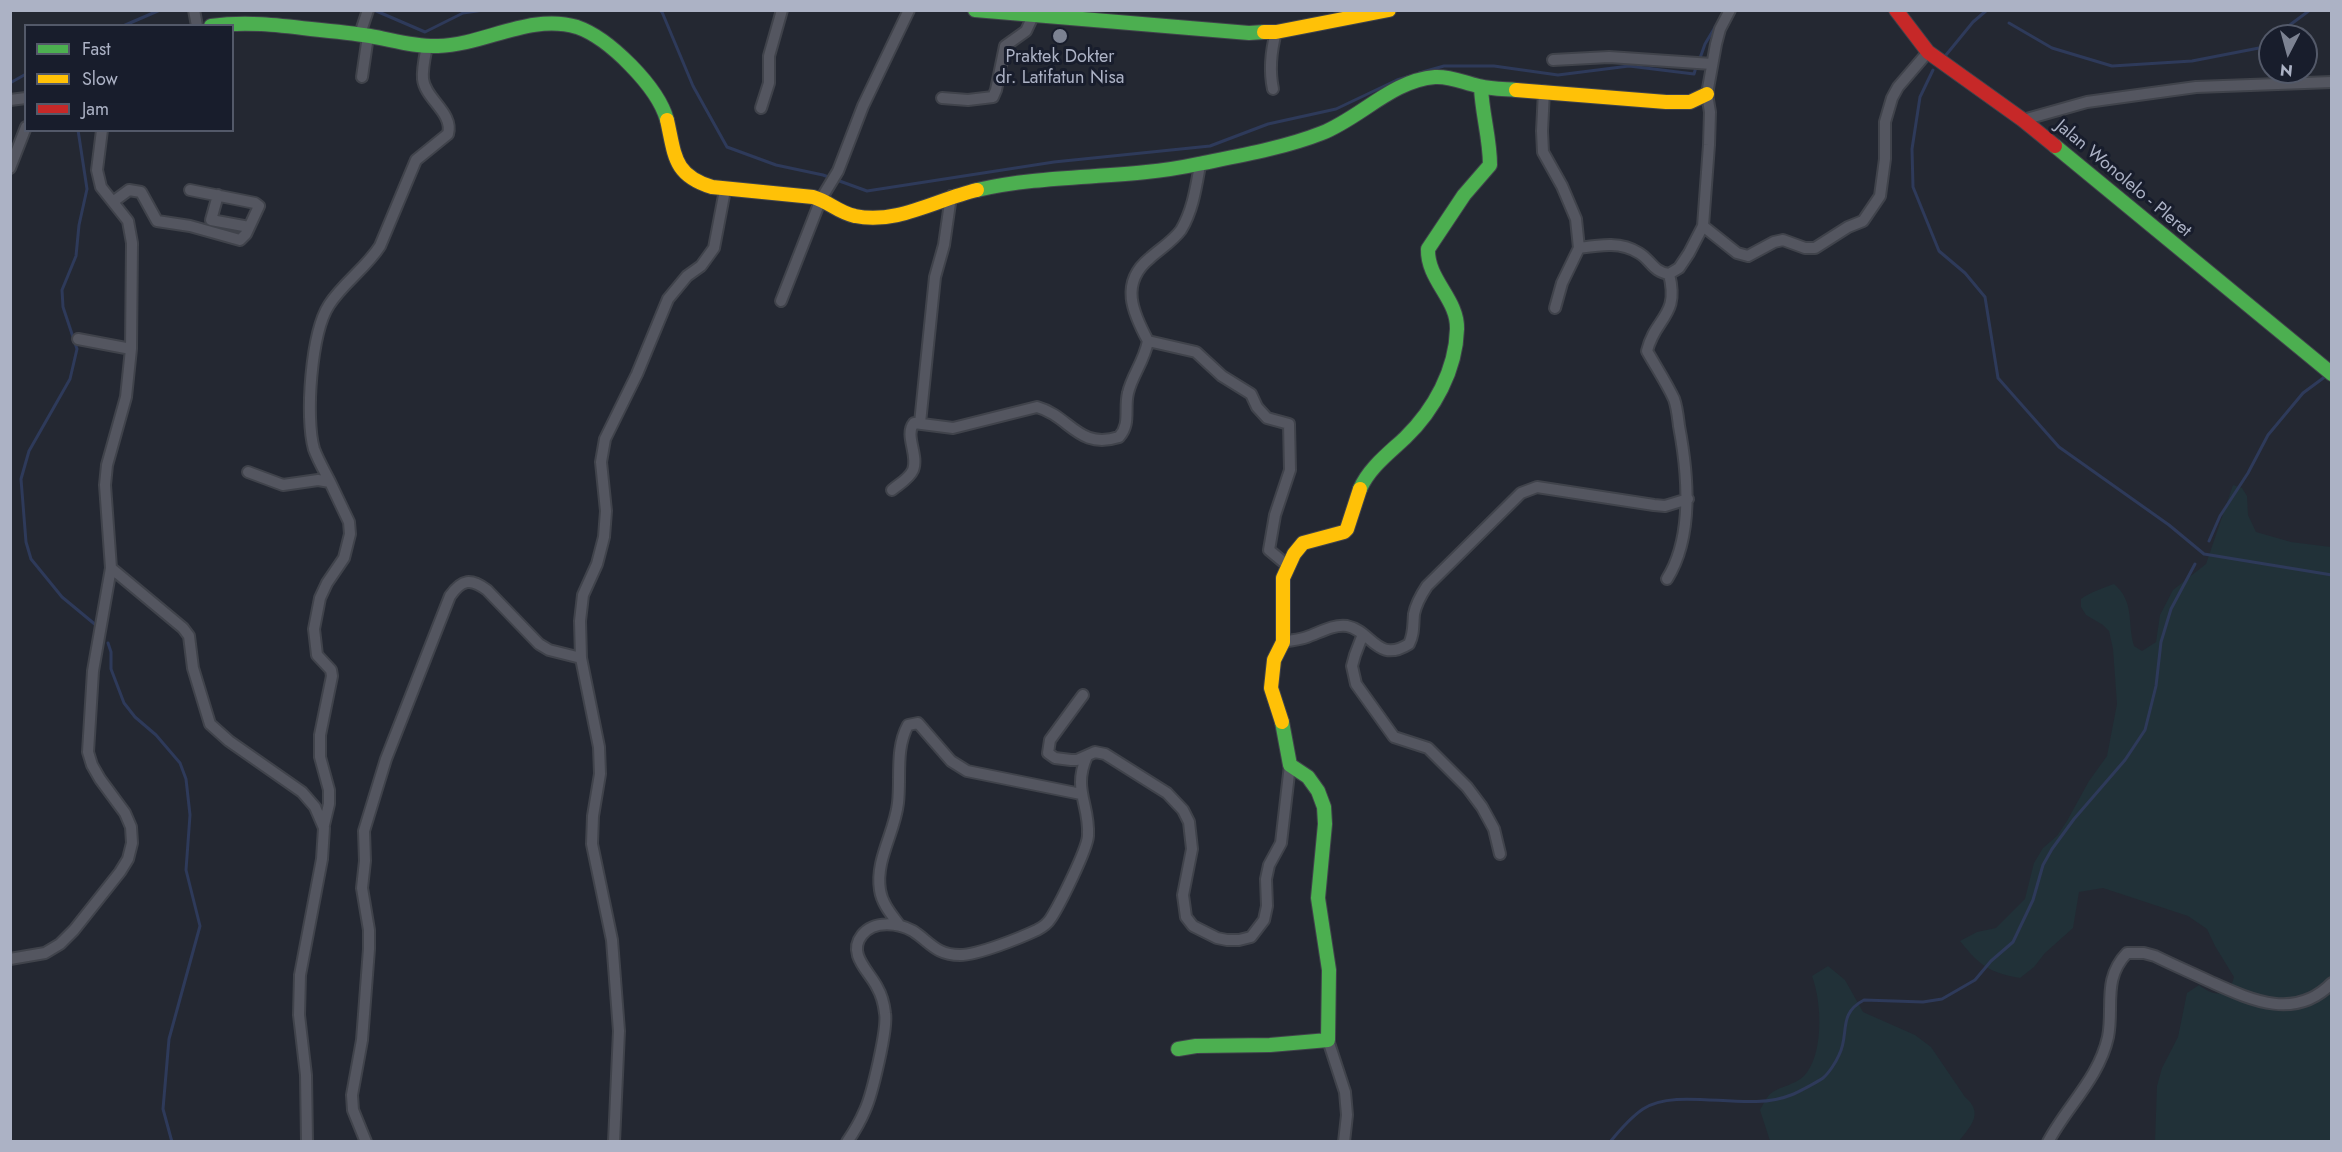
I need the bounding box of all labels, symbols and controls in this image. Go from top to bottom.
legend [24,24,234,132]
north arrow [2258,24,2318,84]
marker: Praktek Dokter dr. Latifatun Nisa [1051,27,1069,45]
text: Fast [82,36,111,62]
place label: Praktek Dokter dr. Latifatun Nisa [996,47,1124,90]
text: N [2279,58,2294,83]
text: Slow [82,66,118,92]
text: Jam [82,96,109,122]
street label: Jalan Wonolelo - Pleret [2051,116,2195,242]

